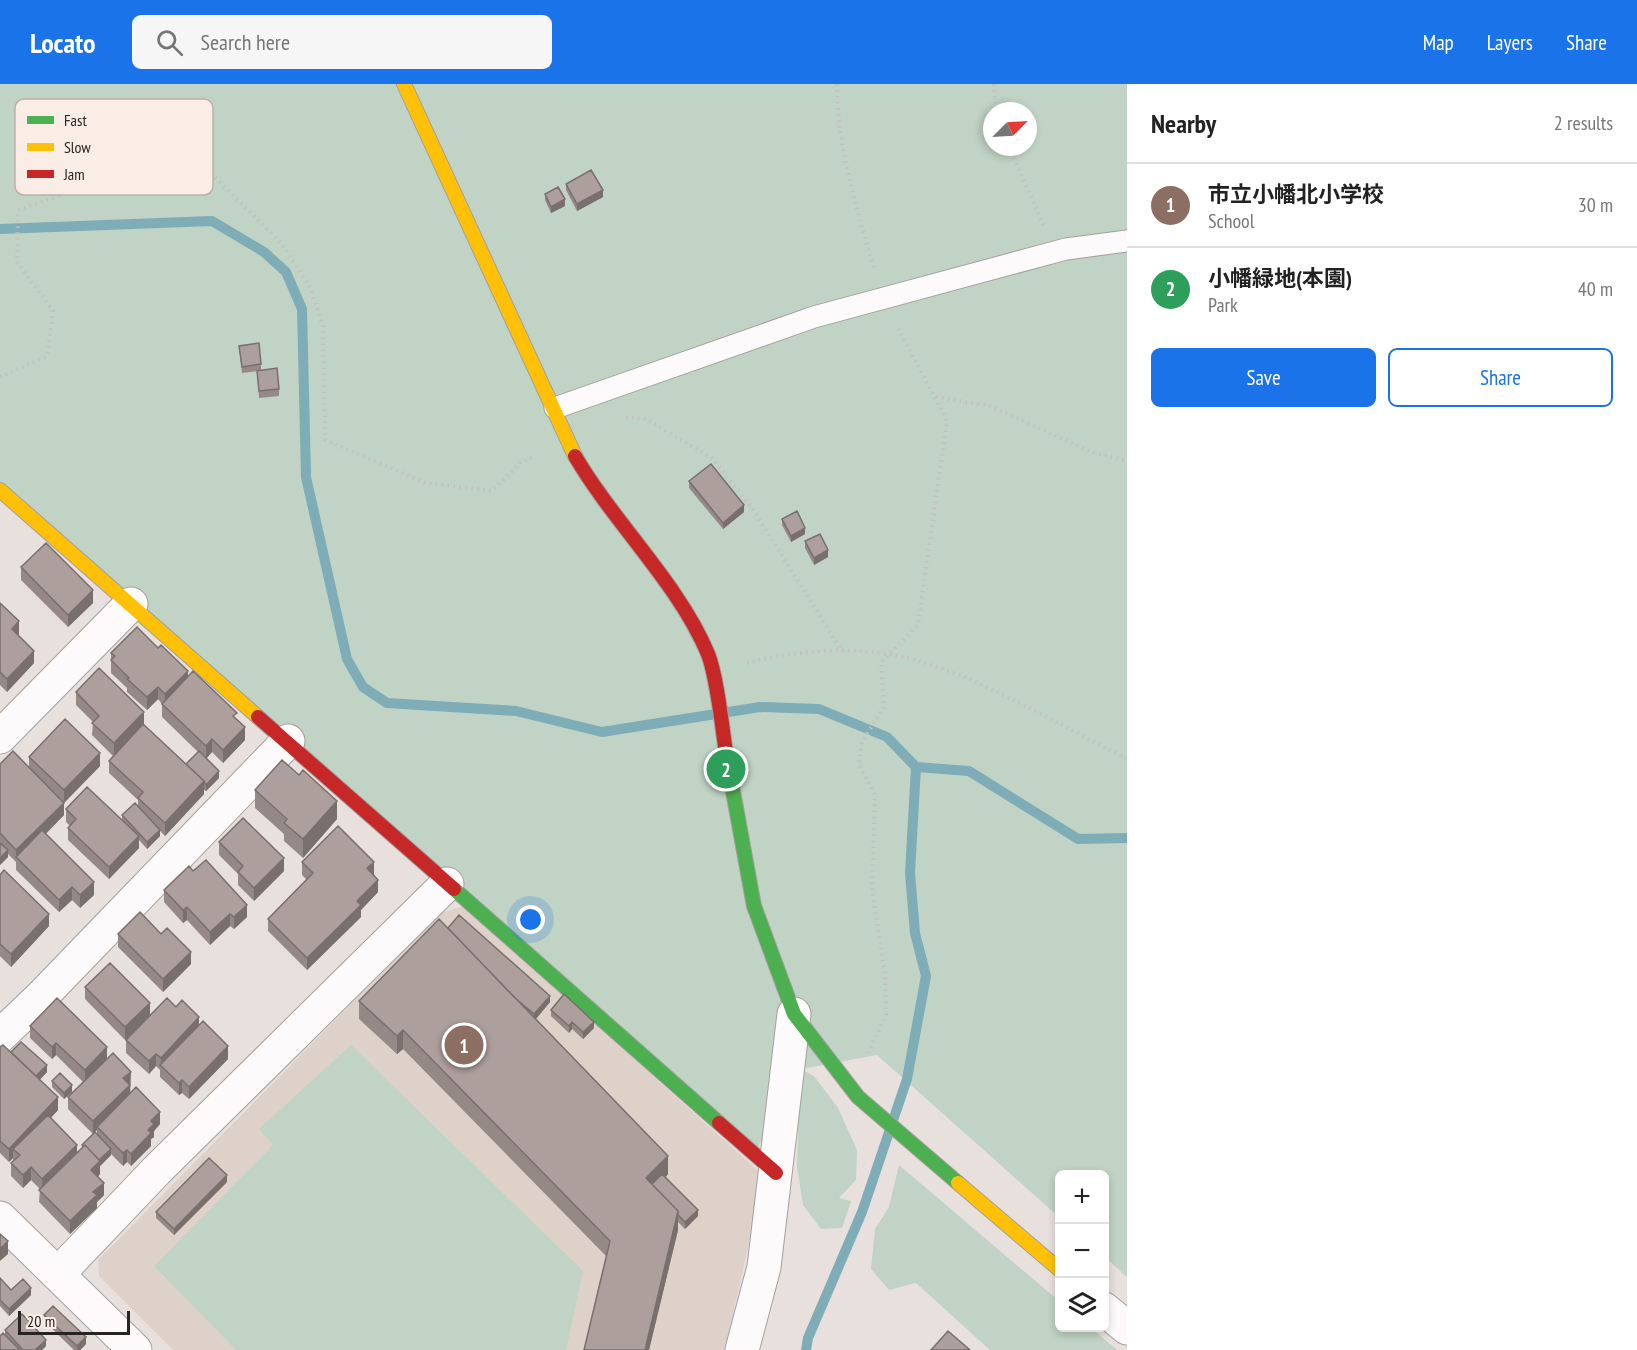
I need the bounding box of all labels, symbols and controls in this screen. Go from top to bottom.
search box [132,15,552,69]
text: Locato [30,24,96,61]
icon: search [153,26,186,59]
text: Search here [201,28,290,56]
text: Map [1423,29,1454,56]
text: Layers [1487,29,1533,56]
text: Share [1566,29,1607,56]
legend [15,99,213,195]
north arrow [983,102,1037,156]
text: Nearby [1151,107,1216,140]
text: Fast [64,110,87,130]
text: 2 results [1554,110,1613,136]
text: Slow [64,137,91,157]
text: Jam [63,164,85,184]
text: 市立小幡北小学校 [1208,180,1384,208]
text: 1 [1166,192,1175,218]
text: 30 m [1578,192,1613,218]
text: School [1208,208,1254,234]
text: 小幡緑地(本園) [1208,264,1352,292]
text: 2 [1166,276,1175,302]
text: 40 m [1578,276,1613,302]
text: Park [1208,292,1238,318]
button: Save [1151,348,1376,407]
button: Share [1388,348,1613,407]
pin: 2 [706,746,746,792]
your location [516,905,545,934]
pin: 1 [444,1022,484,1068]
map controls [1055,1170,1109,1332]
button: + [1055,1170,1109,1224]
button: − [1055,1224,1109,1278]
button: layers [1055,1278,1109,1332]
scale bar [18,1308,130,1336]
text: 20 m [27,1311,55,1331]

